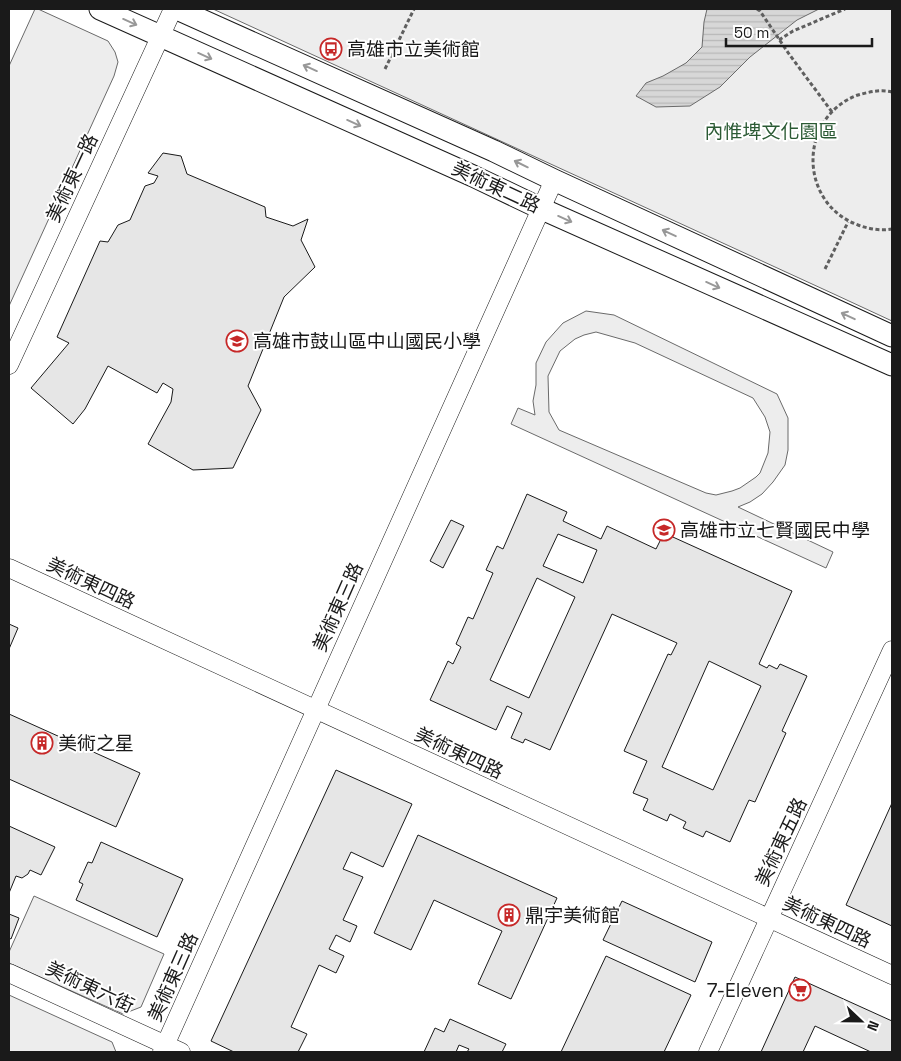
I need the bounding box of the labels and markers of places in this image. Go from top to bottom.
bus stop icon: 高雄市立美術館 [319,37,343,61]
place label: 高雄市立美術館 [347,37,480,62]
school or university icon: 高雄市鼓山區中山國民小學 [225,329,249,353]
place label: 高雄市鼓山區中山國民小學 [253,329,481,354]
school or university icon: 高雄市立七賢國民中學 [652,518,676,542]
place label: 高雄市立七賢國民中學 [680,518,870,543]
building icon: 美術之星 [30,731,54,755]
place label: 美術之星 [58,731,134,756]
building icon: 鼎宇美術館 [497,903,521,927]
place label: 鼎宇美術館 [525,903,620,928]
place label: 7-Eleven [707,978,784,1003]
supermarket icon: 7-Eleven [788,978,812,1002]

